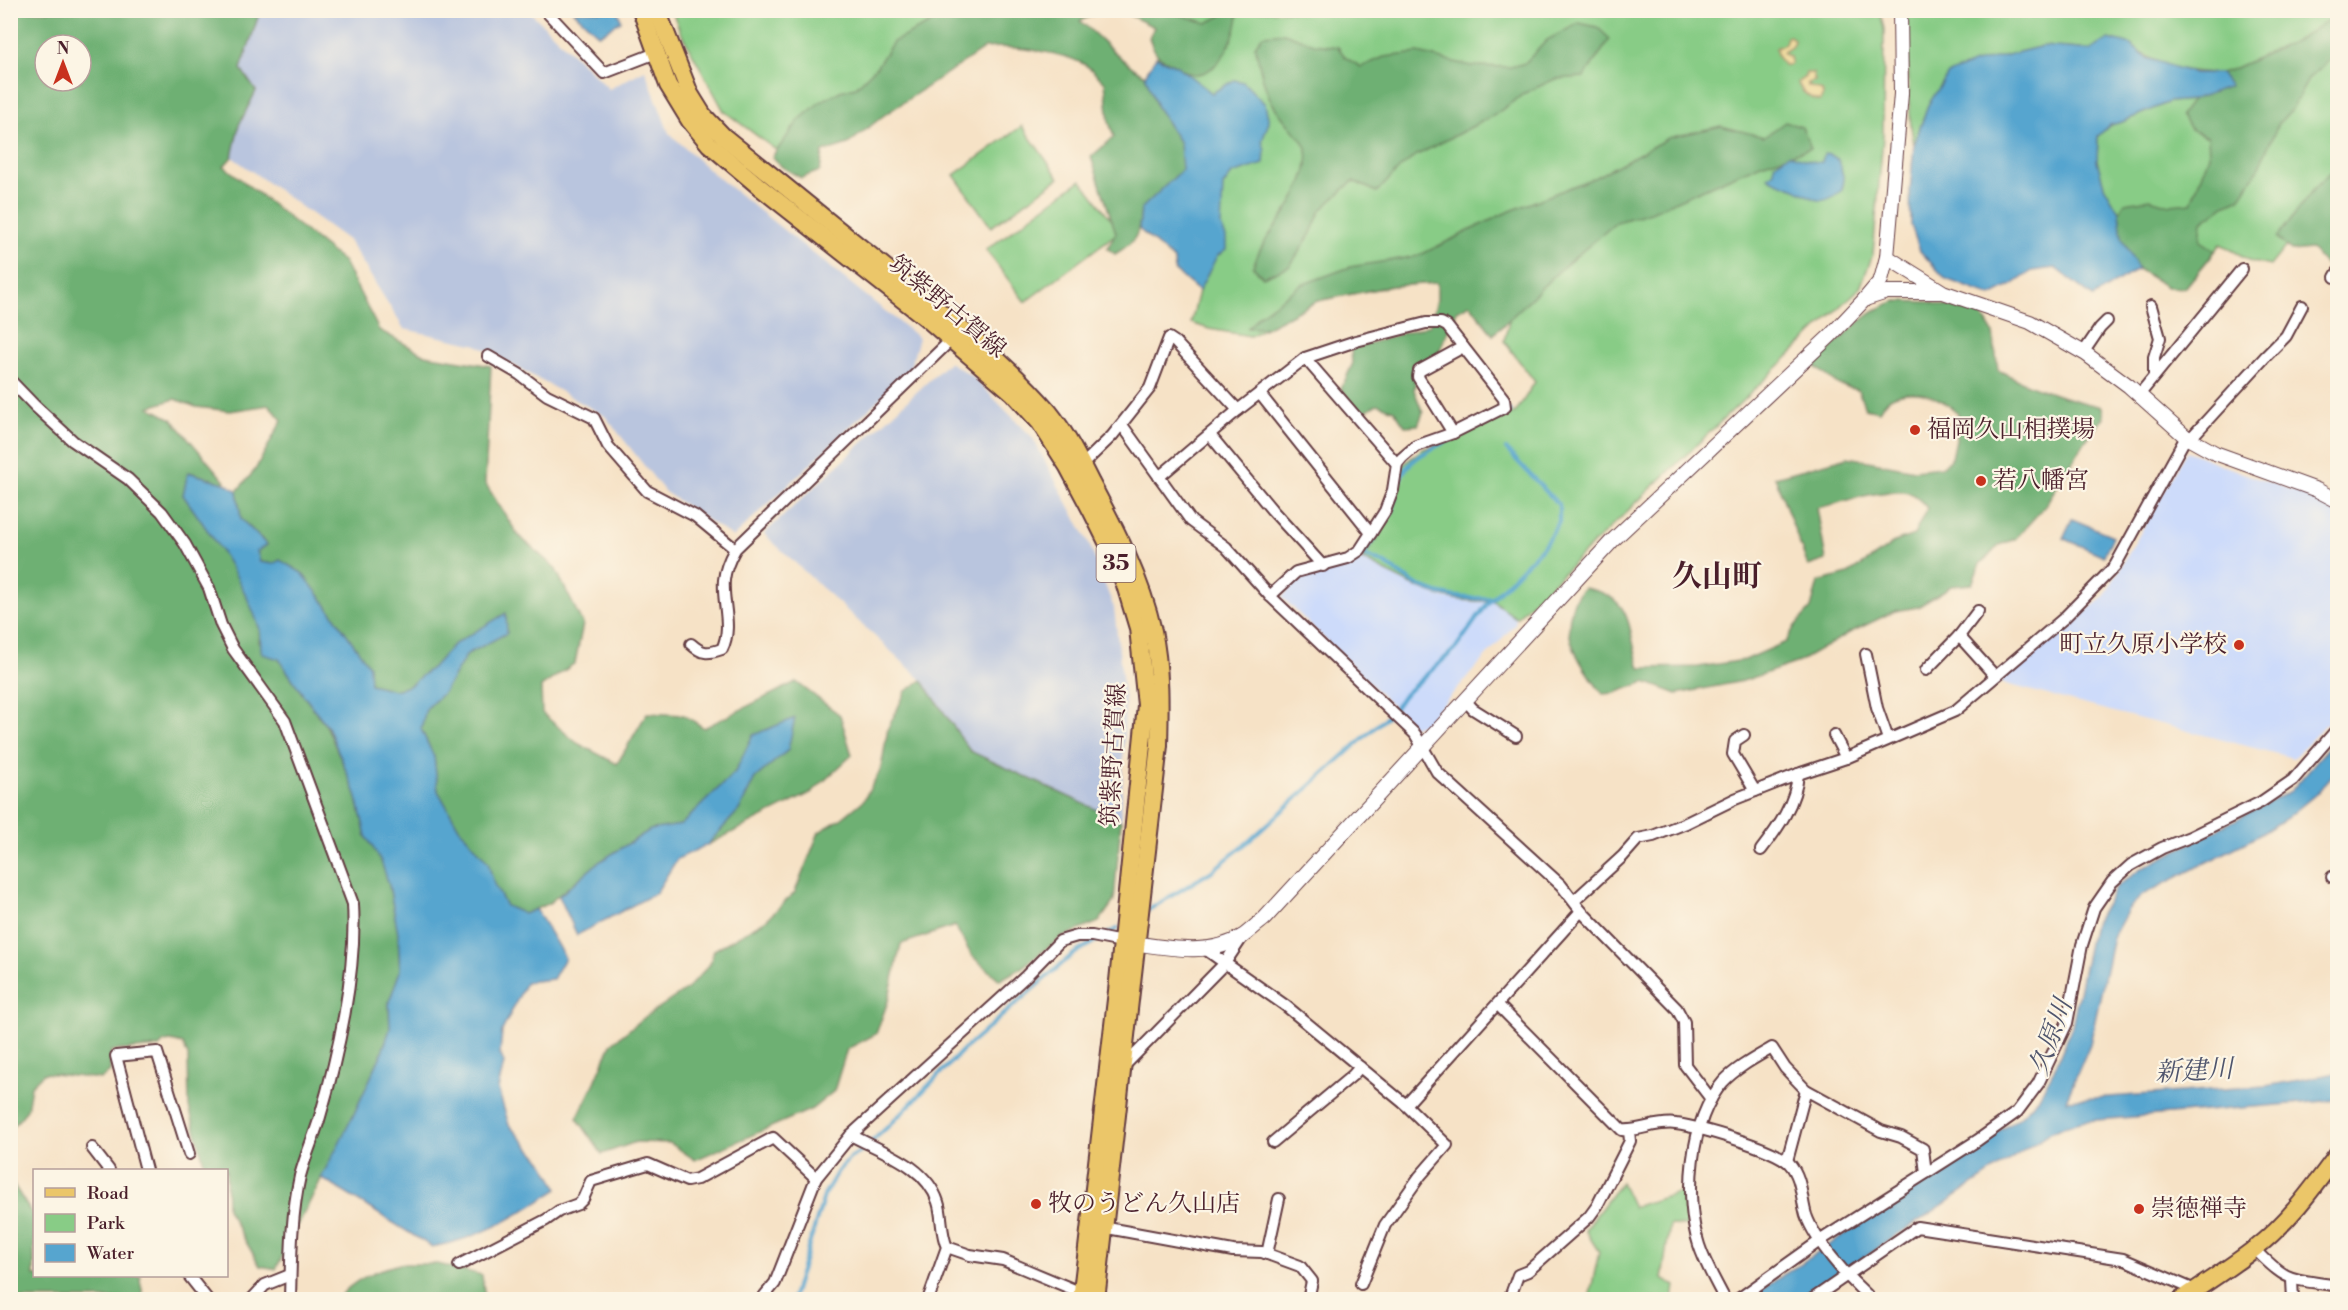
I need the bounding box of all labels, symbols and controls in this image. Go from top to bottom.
north arrow [33,33,93,93]
text: N [57,39,70,59]
street label: 筑紫野古賀線 [882,249,1012,365]
place label: 福岡久山相撲場 [1927,415,2095,445]
marker: 福岡久山相撲場 [1908,423,1922,437]
place label: 若八幡宮 [1993,466,2089,496]
marker: 若八幡宮 [1974,474,1988,488]
road number: 35 [1096,544,1136,582]
district label: 久山町 [1672,558,1762,596]
place label: 町立久原小学校 [2059,630,2227,660]
marker: 町立久原小学校 [2232,638,2246,652]
street label: 筑紫野古賀線 [1095,682,1133,828]
water label: 久原川 [2023,992,2080,1079]
water label: 新建川 [2154,1053,2237,1089]
legend [33,1169,228,1277]
text: Road [87,1182,130,1205]
place label: 牧のうどん久山店 [1048,1189,1240,1219]
place label: 崇徳禅寺 [2151,1194,2247,1224]
marker: 牧のうどん久山店 [1029,1197,1043,1211]
marker: 崇徳禅寺 [2132,1202,2146,1216]
text: Park [87,1212,126,1235]
text: Water [86,1242,135,1265]

